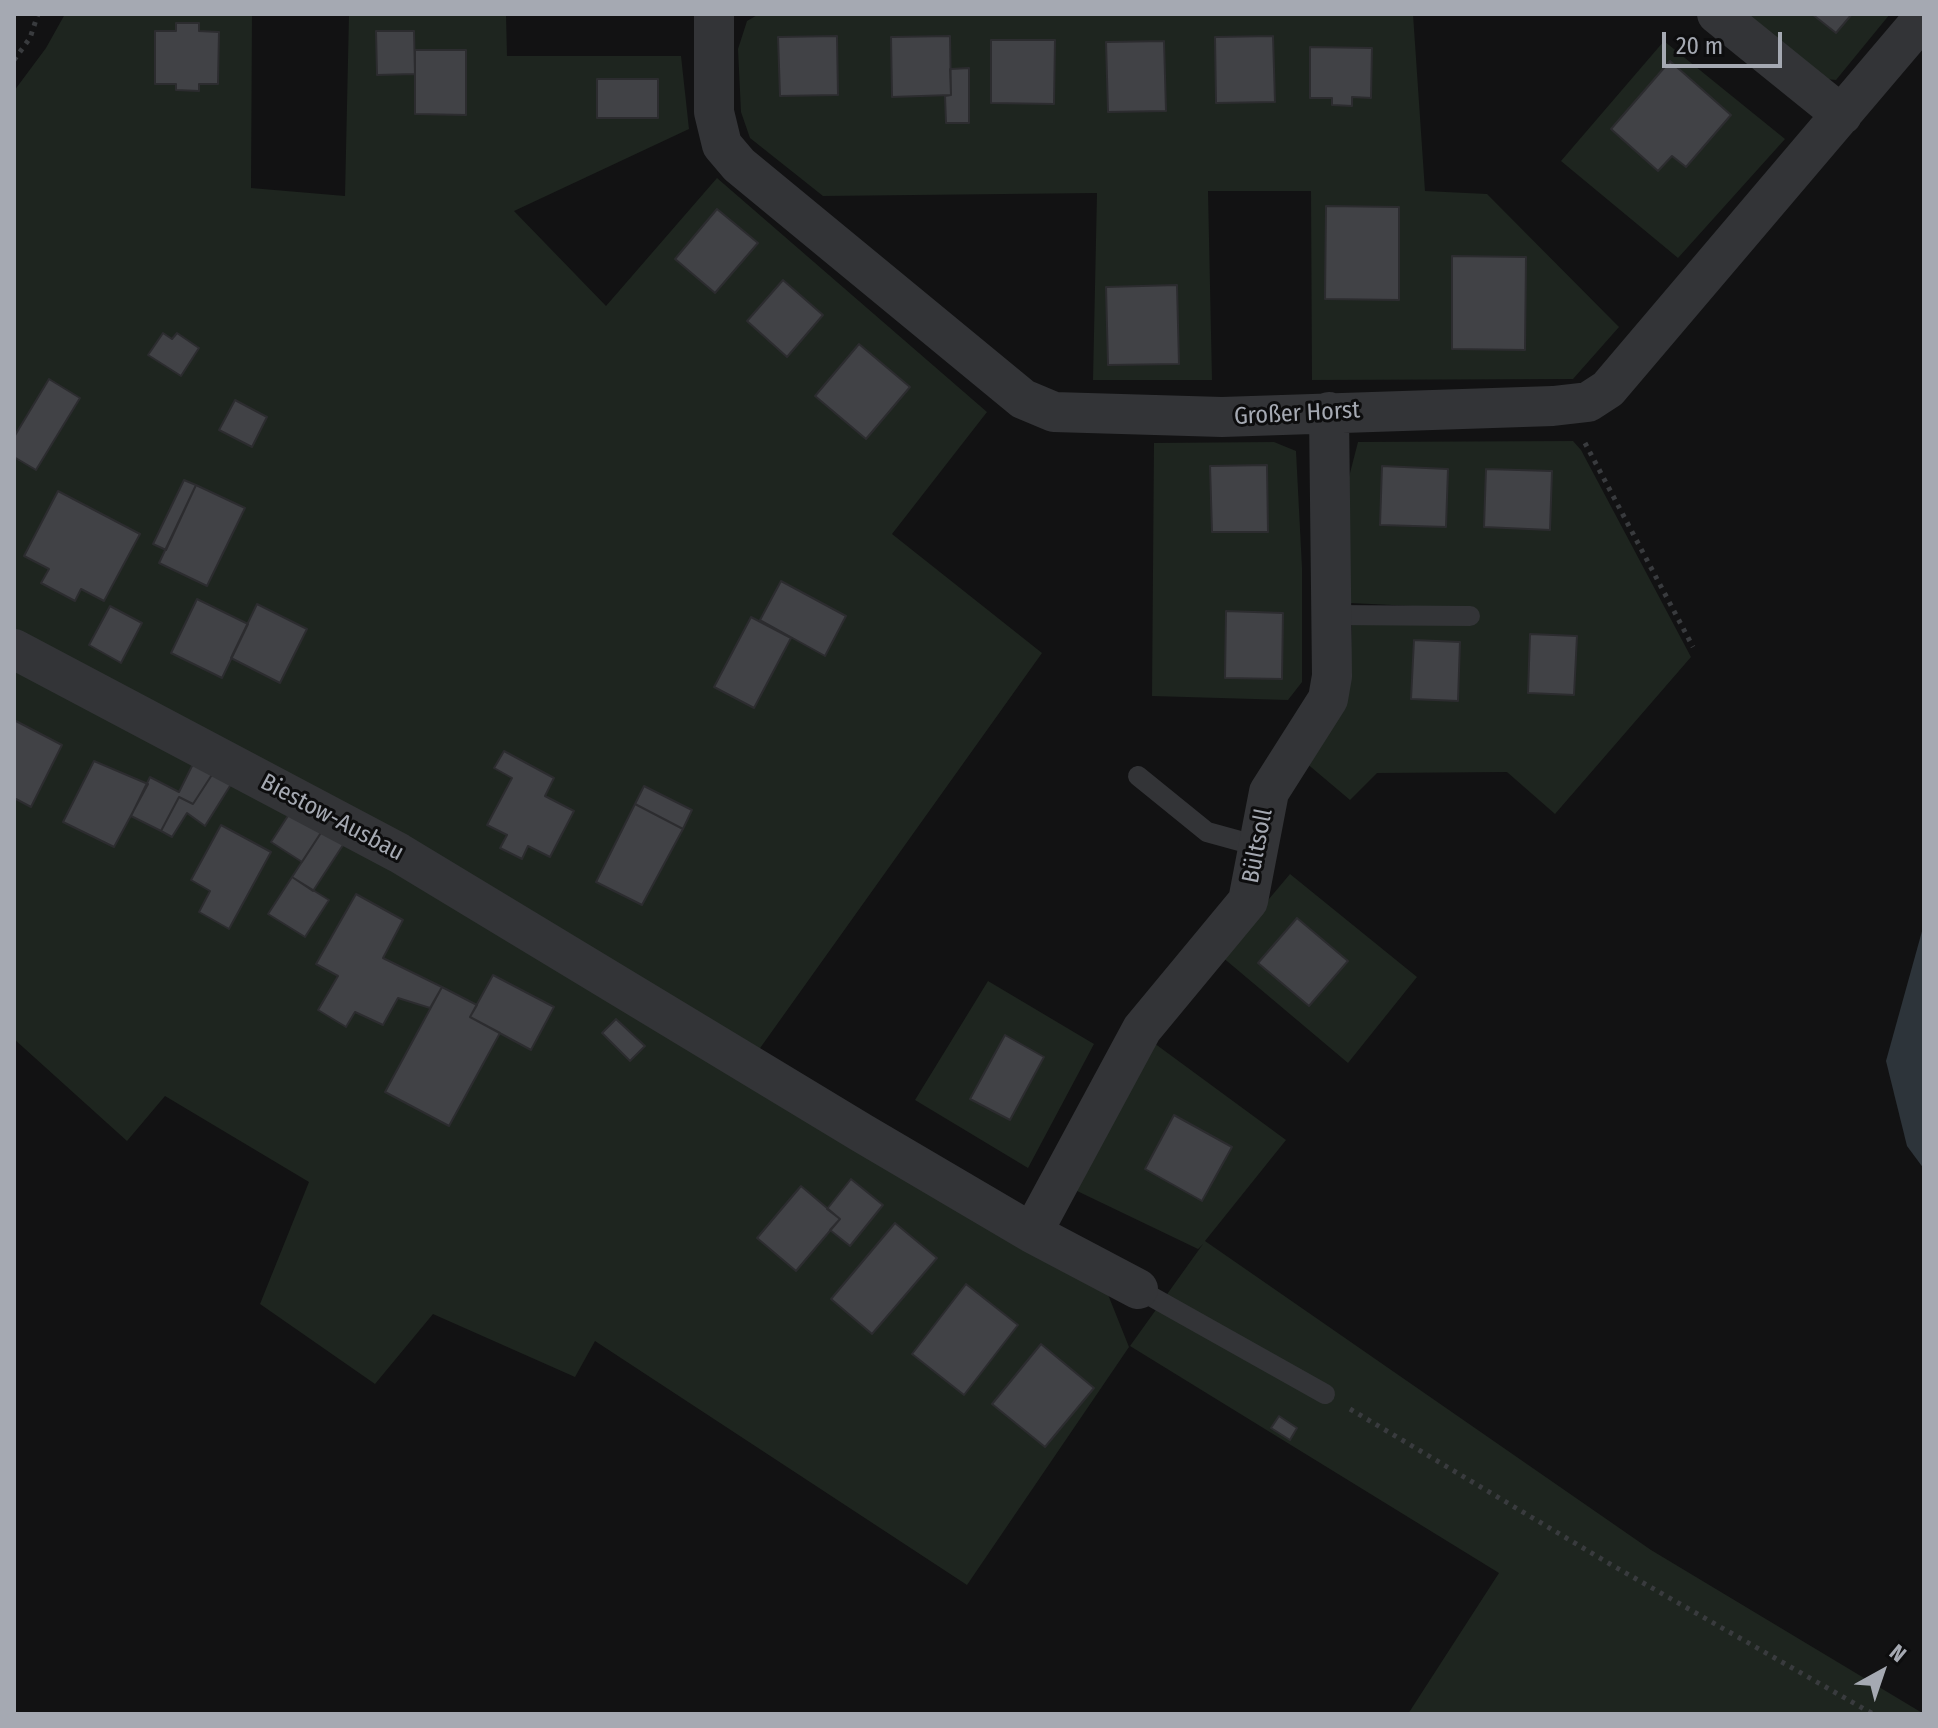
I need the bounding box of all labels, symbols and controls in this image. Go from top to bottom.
scale bar [1666,16,1786,66]
text: 20 m [1676,32,1723,60]
street label: Großer Horst [1233,396,1361,432]
street label: Biestow-Ausbau [255,768,409,868]
street label: Bültsoll [1237,806,1279,886]
north arrow [1842,1632,1922,1712]
text: N [1884,1639,1911,1668]

